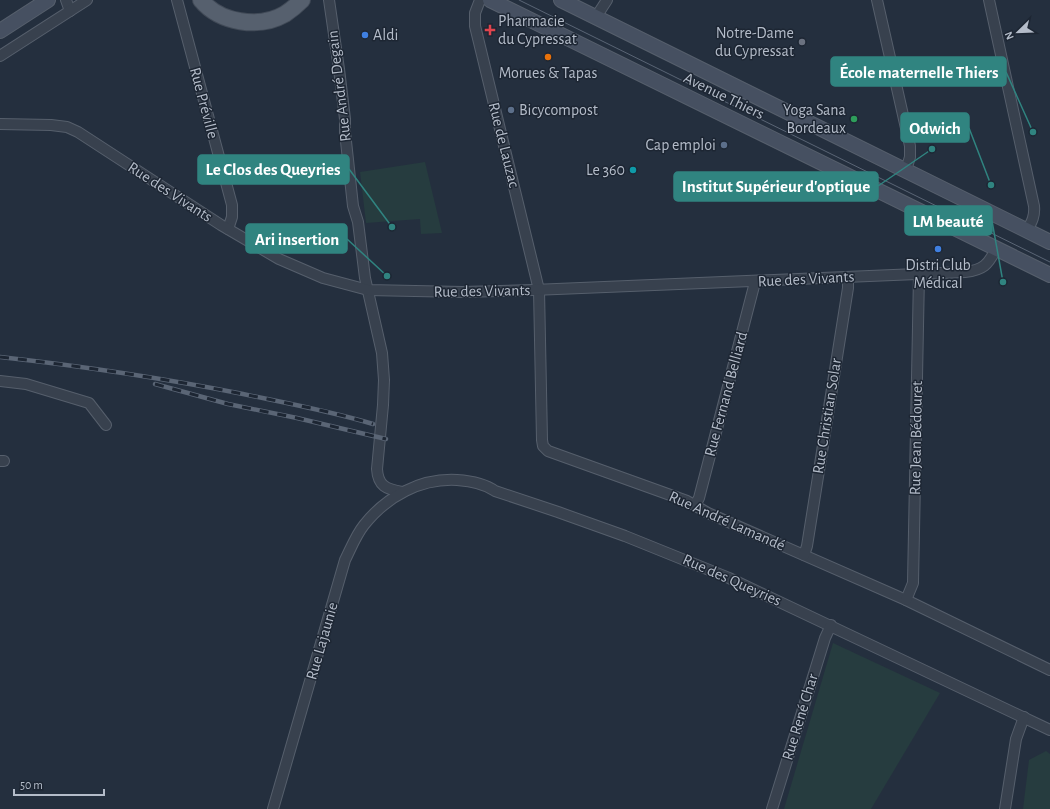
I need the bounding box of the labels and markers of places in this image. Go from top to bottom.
place label: Pharmacie du Cypressat [498,13,577,48]
marker: Pharmacie du Cypressat [485,25,495,35]
place label: Notre-Dame du Cypressat [715,25,794,60]
place label: Aldi [373,27,398,43]
marker: Aldi [360,30,370,40]
marker: Notre-Dame du Cypressat [797,37,807,47]
marker: Morues & Tapas [543,52,553,62]
callout: École maternelle Thiers [831,57,1006,86]
place label: Morues & Tapas [499,65,597,81]
place label: Bicycompost [519,102,598,119]
place label: Yoga Sana Bordeaux [783,102,846,136]
marker: Bicycompost [506,105,516,115]
callout: Odwich [901,113,969,142]
marker: Yoga Sana Bordeaux [849,114,859,124]
place label: Cap emploi [646,137,716,153]
marker: Cap emploi [719,140,729,150]
callout: Le Clos des Queyries [198,155,349,184]
place label: Le 360 [586,162,625,178]
marker: Le 360 [628,165,638,175]
callout: Institut Supérieur d'optique [674,172,878,201]
callout: LM beauté [905,206,992,235]
callout: Ari insertion [246,224,347,253]
marker: Distri Club Médical [933,244,943,254]
place label: Distri Club Médical [905,257,971,291]

